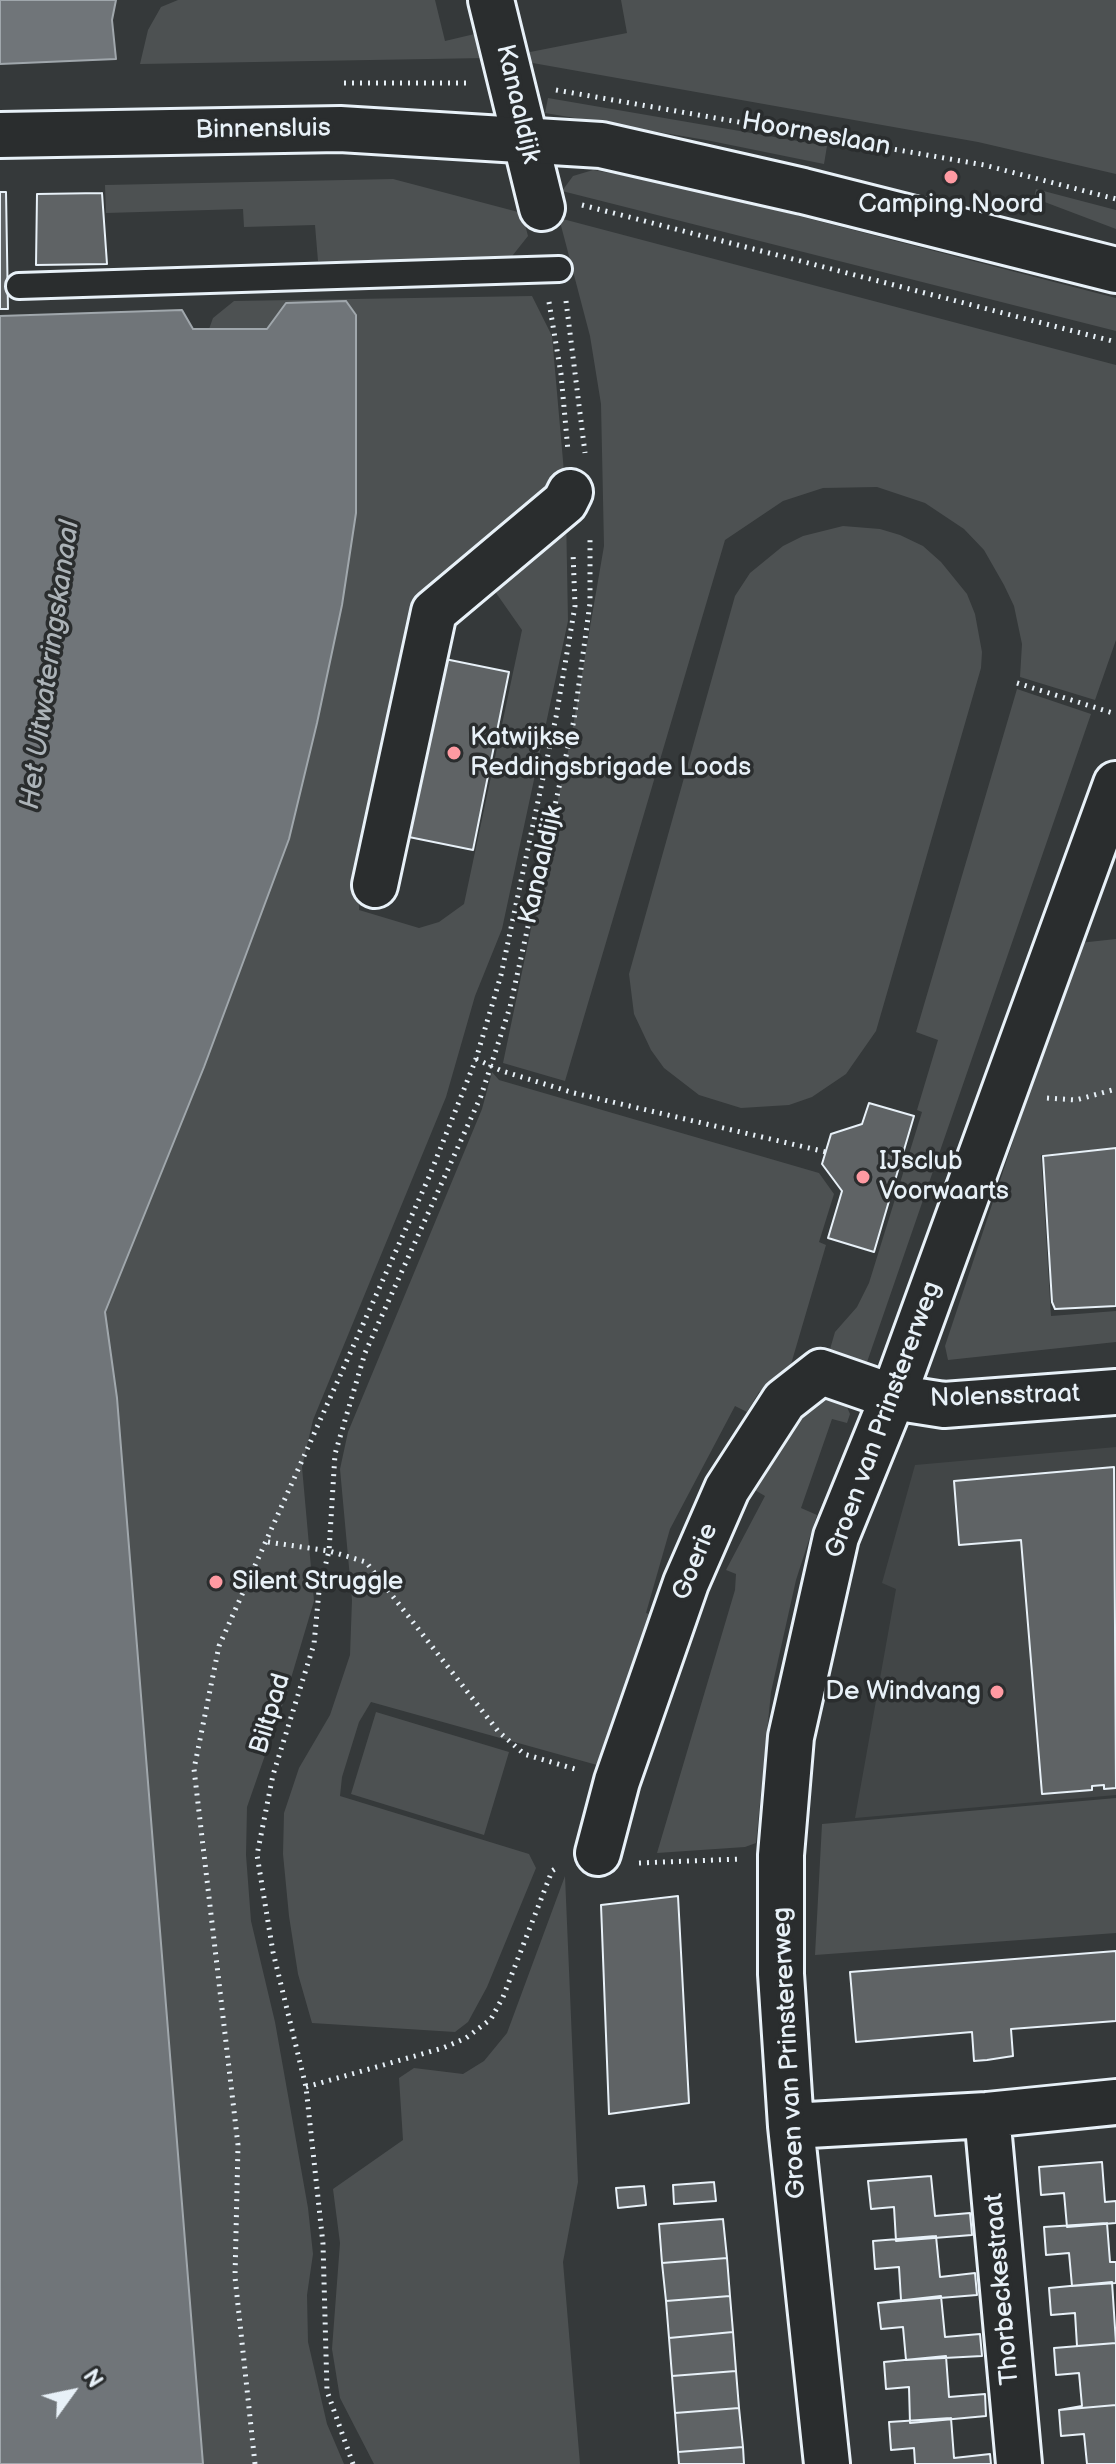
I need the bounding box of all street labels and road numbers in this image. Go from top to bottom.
street label: Kanaaldijk [488,42,546,166]
street label: Hoorneslaan [739,107,893,163]
street label: Binnensluis [195,113,331,147]
street label: Kanaaldijk [513,803,571,927]
street label: Groen van Prinstererweg [819,1277,949,1563]
street label: Nolensstraat [929,1379,1081,1415]
street label: Goerie [666,1519,726,1605]
street label: Biltpad [244,1670,298,1758]
street label: Groen van Prinstererweg [767,1906,813,2200]
street label: Thorbeckestraat [979,2192,1027,2386]

